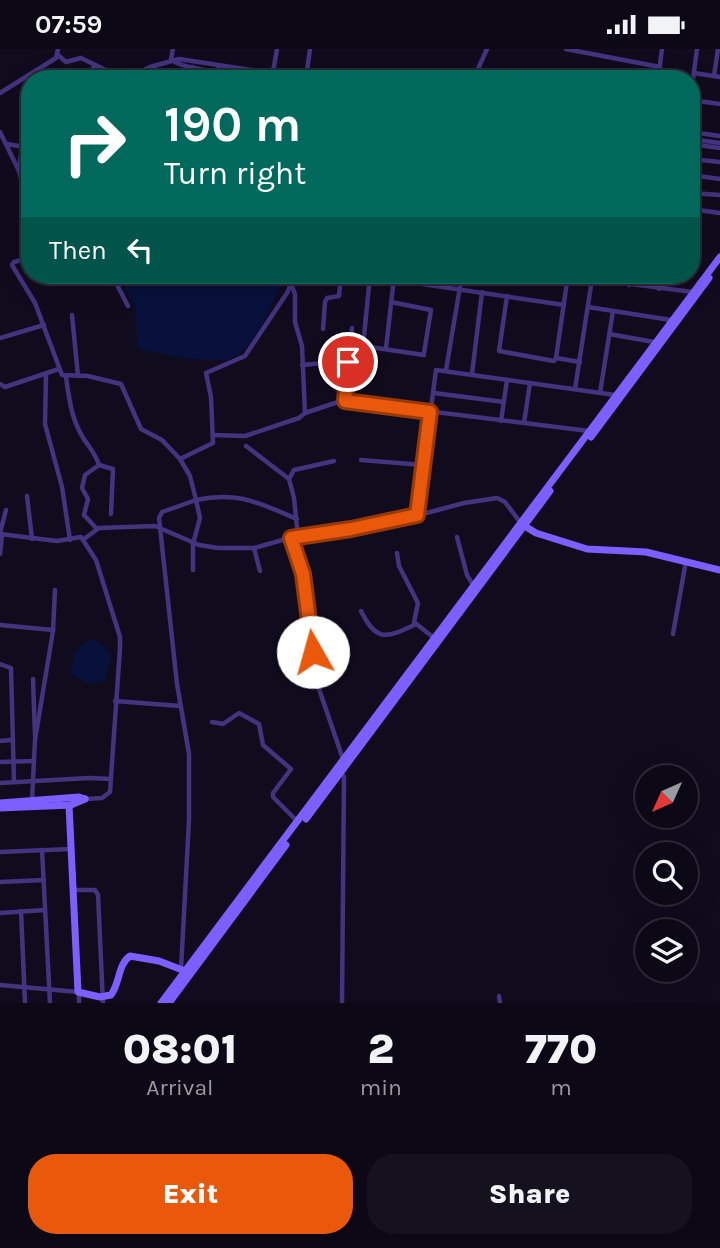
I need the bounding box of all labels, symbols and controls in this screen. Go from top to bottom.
text: 07:59 [35,9,102,40]
text: 190 m [164,96,301,153]
icon: right [49,98,140,189]
text: Turn right [164,155,306,192]
icon: left [121,231,159,269]
text: Then [49,235,107,266]
pin [318,332,378,392]
icon: arrive [329,343,367,381]
position arrow [276,615,350,689]
north arrow [635,765,698,828]
map controls [635,765,698,982]
button: search [635,842,698,905]
button: layers [635,919,698,982]
text: 08:01 [123,1024,237,1074]
text: 2 [368,1024,394,1074]
text: 770 [525,1024,597,1074]
text: Arrival [146,1074,214,1101]
text: min [360,1074,402,1101]
text: m [550,1074,572,1101]
button: Exit [28,1154,353,1234]
button: Share [367,1154,692,1234]

